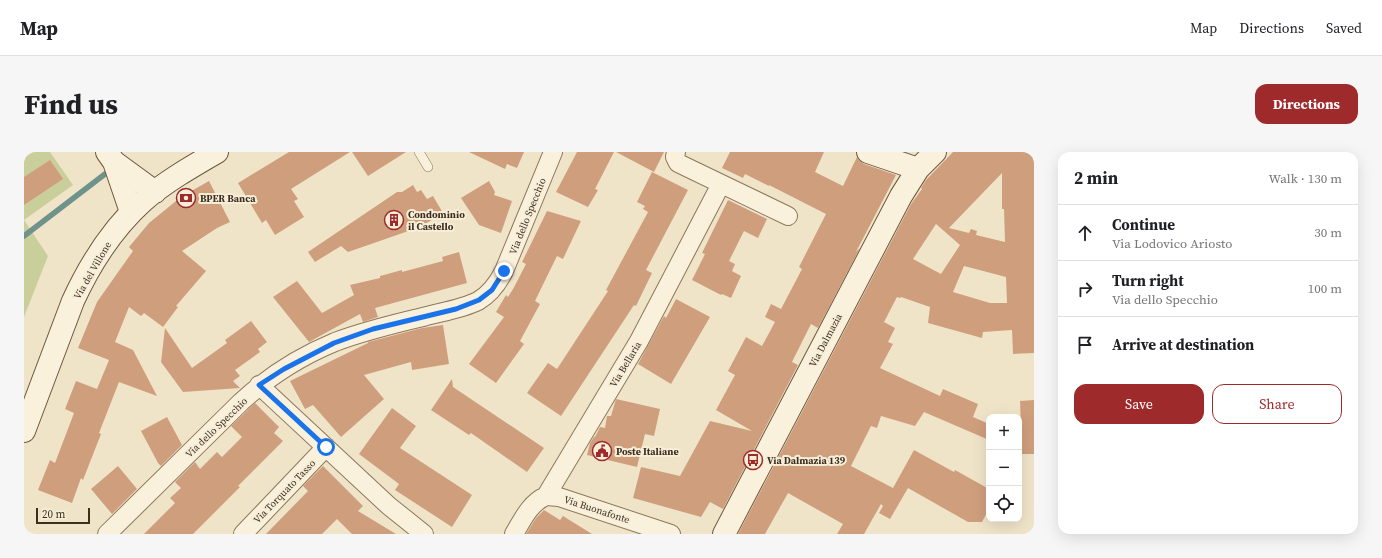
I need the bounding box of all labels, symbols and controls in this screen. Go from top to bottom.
text: Map [20,15,58,41]
text: Map [1190,18,1217,38]
text: Directions [1239,18,1304,38]
text: Saved [1326,18,1362,38]
button: Directions [1255,84,1358,124]
text: Find us [24,85,118,123]
text: 2 min [1074,166,1118,190]
text: Walk · 130 m [1269,170,1342,187]
street label: Via dello Specchio [506,176,549,256]
bank icon: BPER Banca [175,187,197,209]
place label: BPER Banca [200,192,256,205]
place label: Condominio il Castello [408,208,465,233]
building icon: Condominio il Castello [383,209,405,231]
text: Continue [1112,214,1175,235]
icon: ahead [1074,222,1096,244]
text: 30 m [1314,224,1342,241]
text: Via Lodovico Ariosto [1112,235,1232,252]
street label: Via del Villone [71,239,114,301]
route end [495,262,513,280]
text: Turn right [1112,270,1184,291]
icon: right [1074,278,1096,300]
text: 100 m [1308,280,1342,297]
text: Via dello Specchio [1112,291,1218,308]
street label: Via Dalmazia [806,310,845,369]
icon: arrive [1074,334,1096,356]
text: Arrive at destination [1112,334,1254,355]
street label: Via Bellaria [607,338,645,390]
button: Save [1074,384,1204,424]
button: Share [1212,384,1342,424]
street label: Via dello Specchio [183,394,250,460]
map controls [986,414,1022,522]
button: + [986,414,1022,450]
route start [317,438,335,456]
public building icon: Poste Italiane [591,440,613,462]
place label: Poste Italiane [616,445,679,458]
bus stop icon: Via Dalmazia 139 [742,449,764,471]
button: − [986,450,1022,486]
place label: Via Dalmazia 139 [767,454,846,467]
street label: Via Torquato Tasso [251,456,319,526]
button: locate [986,486,1022,522]
street label: Via Buonafonte [562,493,631,526]
scale bar [36,506,90,525]
text: 20 m [42,507,65,522]

